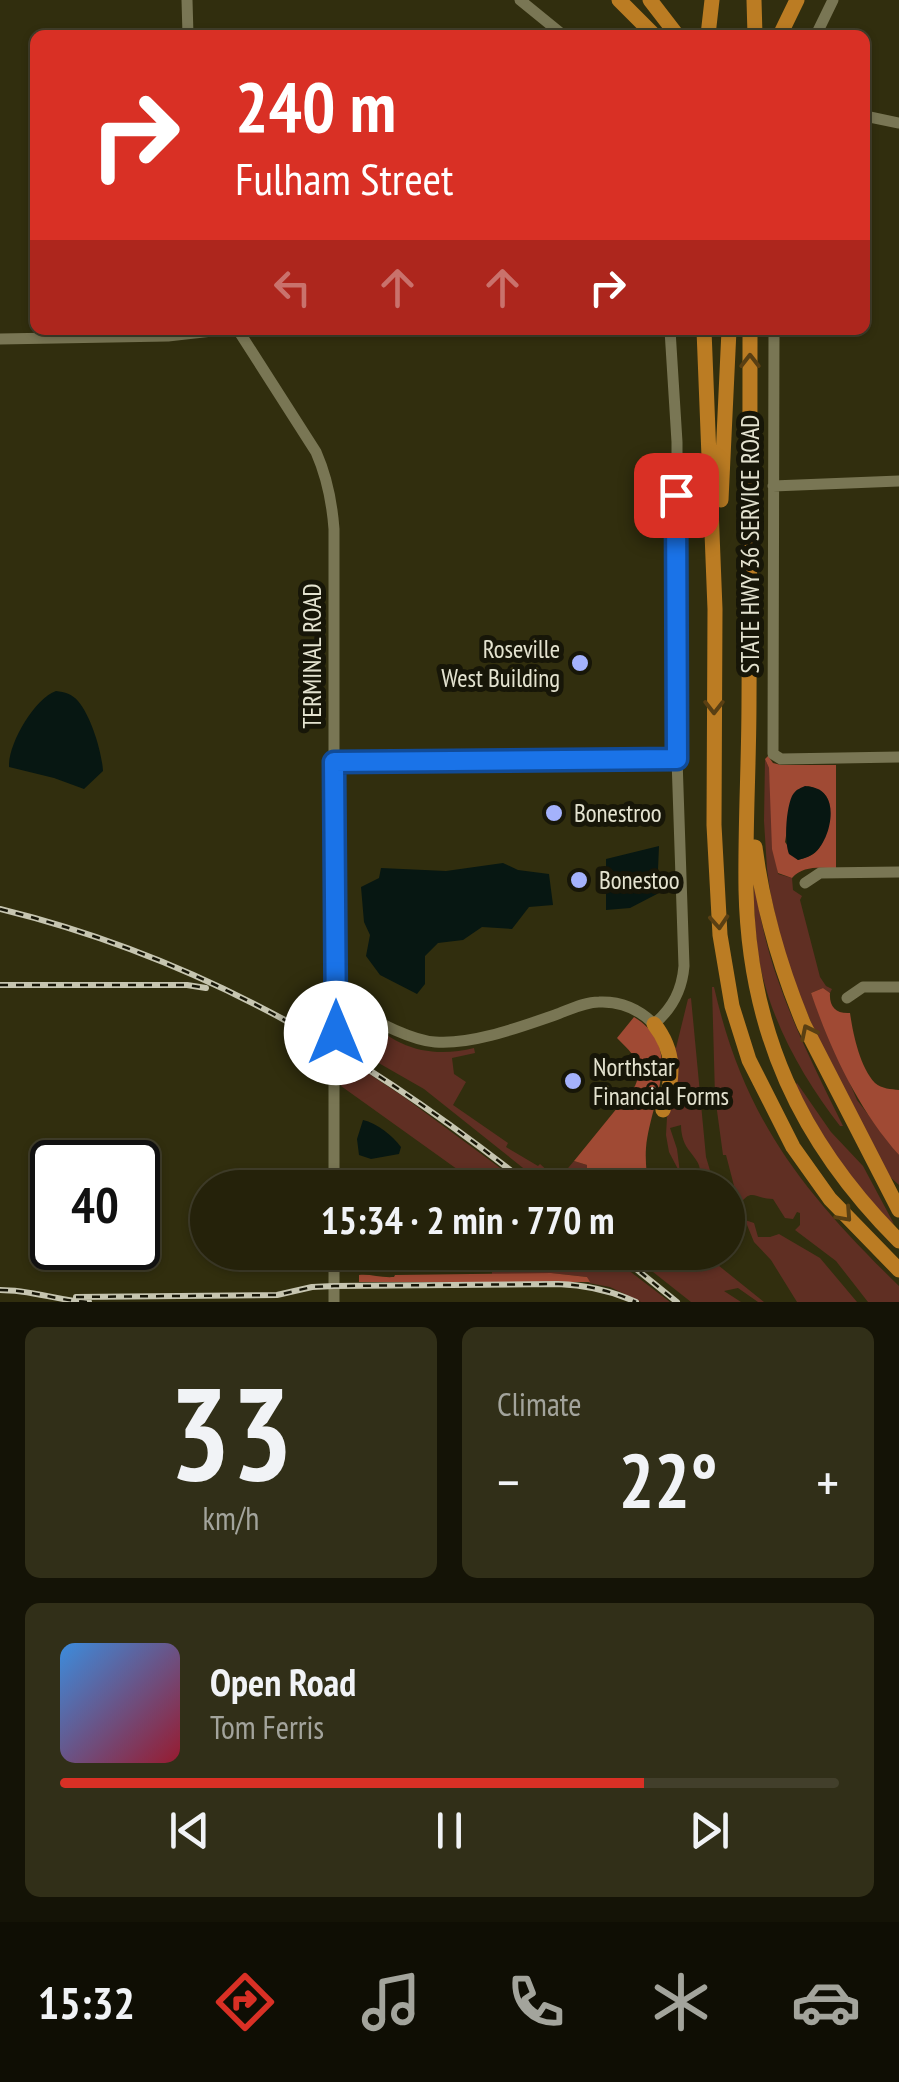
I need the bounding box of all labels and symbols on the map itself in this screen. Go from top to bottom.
one-way arrow [739,353,761,368]
street label: STATE HWY 36 SERVICE ROAD [734,415,766,673]
pin [634,453,719,538]
street label: TERMINAL ROAD [296,583,328,729]
place label: Roseville West Building [441,633,560,694]
marker: Roseville West Building [569,652,591,674]
one-way arrow [704,699,725,715]
place label: Bonestroo [574,797,662,829]
marker: Bonestroo [543,802,565,824]
place label: Bonestoo [599,864,680,896]
marker: Bonestoo [568,869,590,891]
one-way arrow [708,915,729,931]
position arrow [284,981,388,1085]
one-way arrow [801,1025,821,1043]
place label: Northstar Financial Forms [593,1051,729,1112]
marker: Northstar Financial Forms [562,1070,584,1092]
speed limit sign: 40 [30,1140,160,1270]
one-way arrow [833,1203,851,1222]

